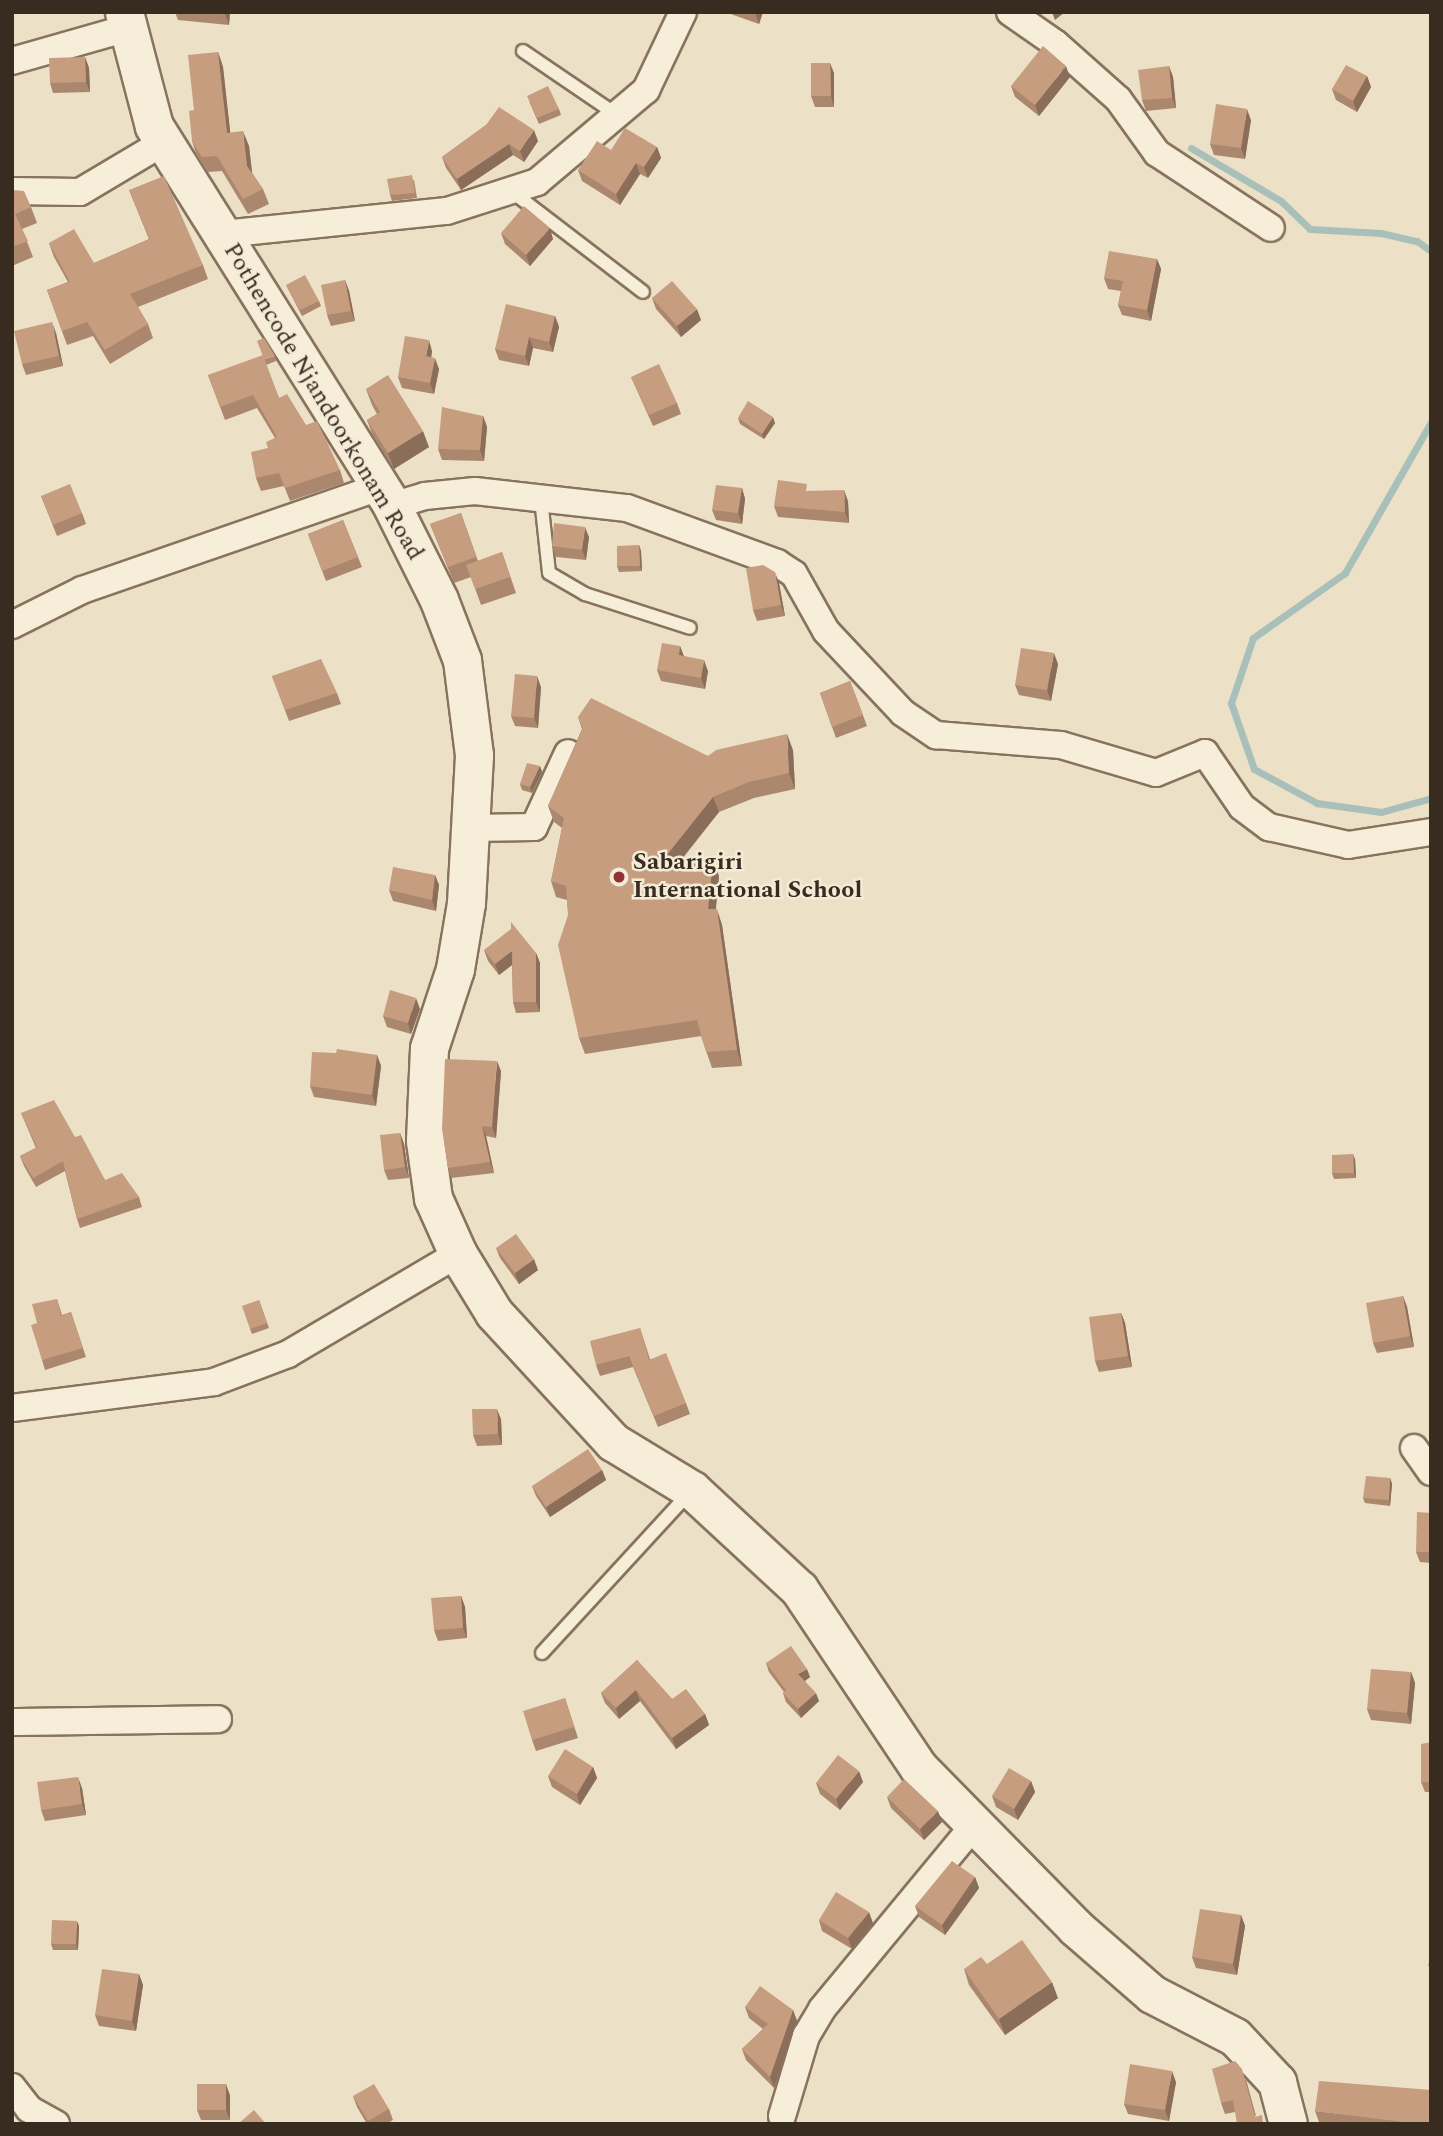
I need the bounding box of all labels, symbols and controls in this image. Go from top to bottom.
street label: Pothencode Njandoorkonam Road [217,238,429,566]
place label: Sabarigiri International School [633,849,862,905]
marker: Sabarigiri International School [611,869,627,885]

